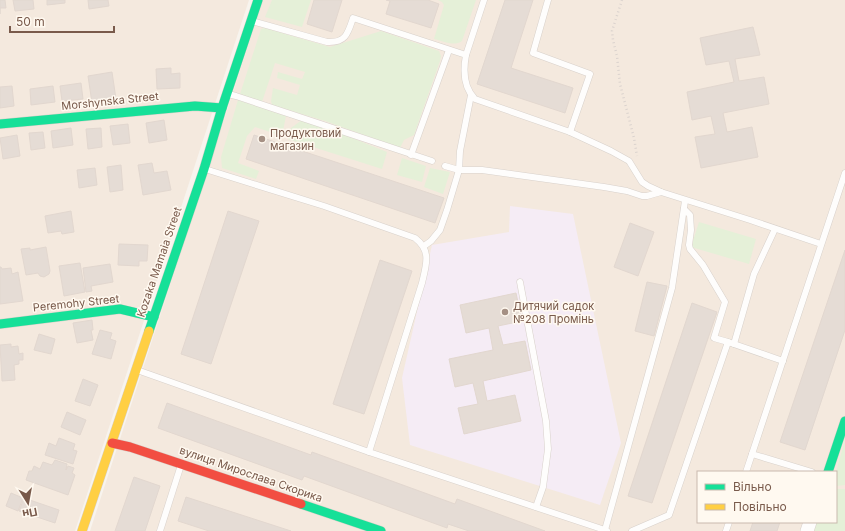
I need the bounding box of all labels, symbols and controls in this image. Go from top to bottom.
scale bar [10,8,114,34]
text: 50 m [16,14,45,29]
street label: Morshynska Street [61,89,160,113]
place label: Продуктовий магазин [270,126,341,153]
marker: Продуктовий магазин [257,134,267,144]
street label: Kozaka Mamaia Street [134,205,185,319]
street label: Peremohy Street [32,291,120,314]
place label: Дитячий садок №208 Промінь [513,299,594,326]
marker: Дитячий садок №208 Промінь [500,307,510,317]
street label: вулиця Мирослава Скорика [178,443,324,505]
legend [697,471,837,523]
text: Вільно [733,479,772,494]
north arrow [8,483,48,523]
text: Повільно [733,499,787,514]
text: Пн [21,505,39,521]

